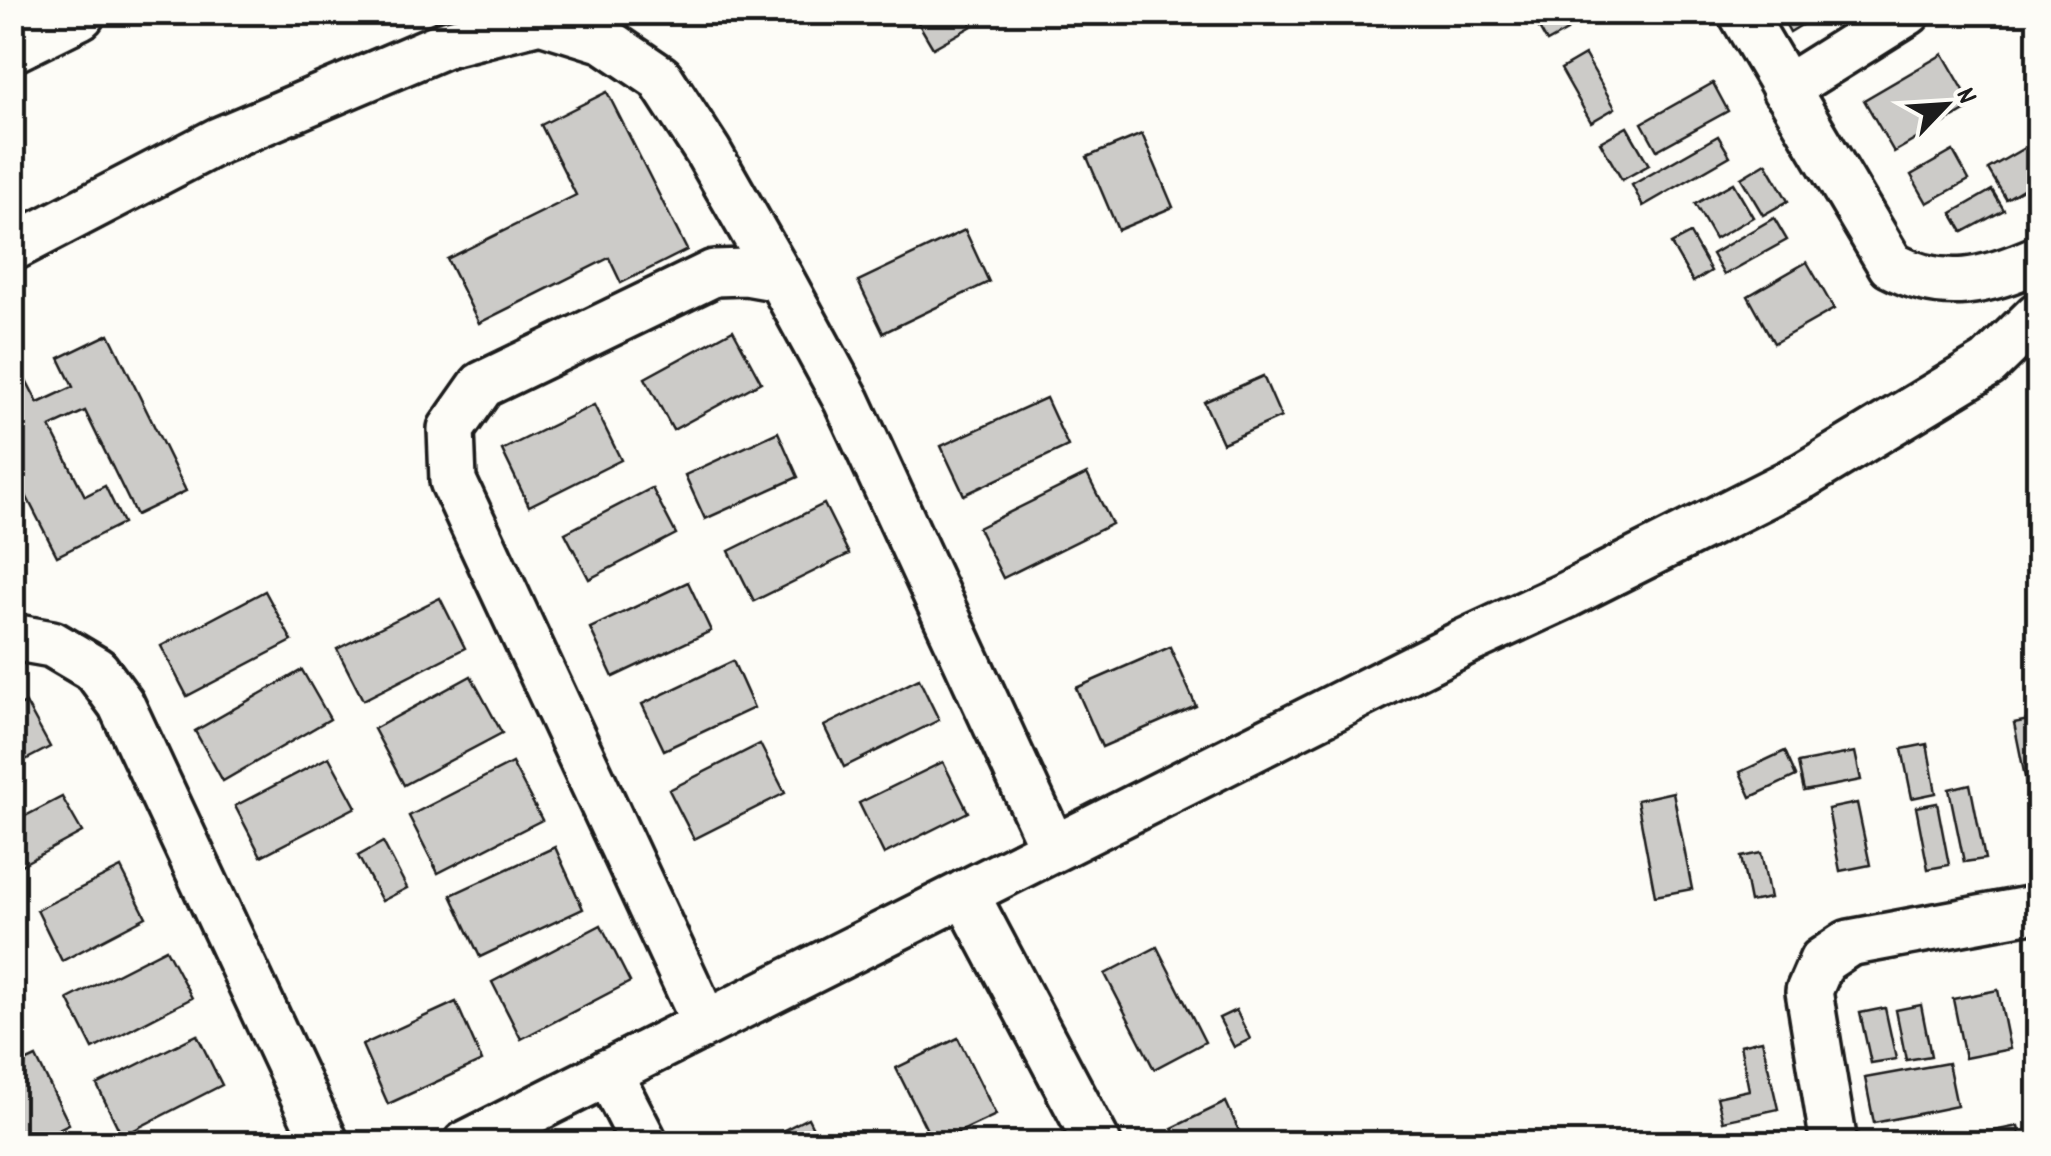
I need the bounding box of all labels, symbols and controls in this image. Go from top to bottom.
north arrow [1896,55,1996,155]
text: N [1943,82,1985,111]

